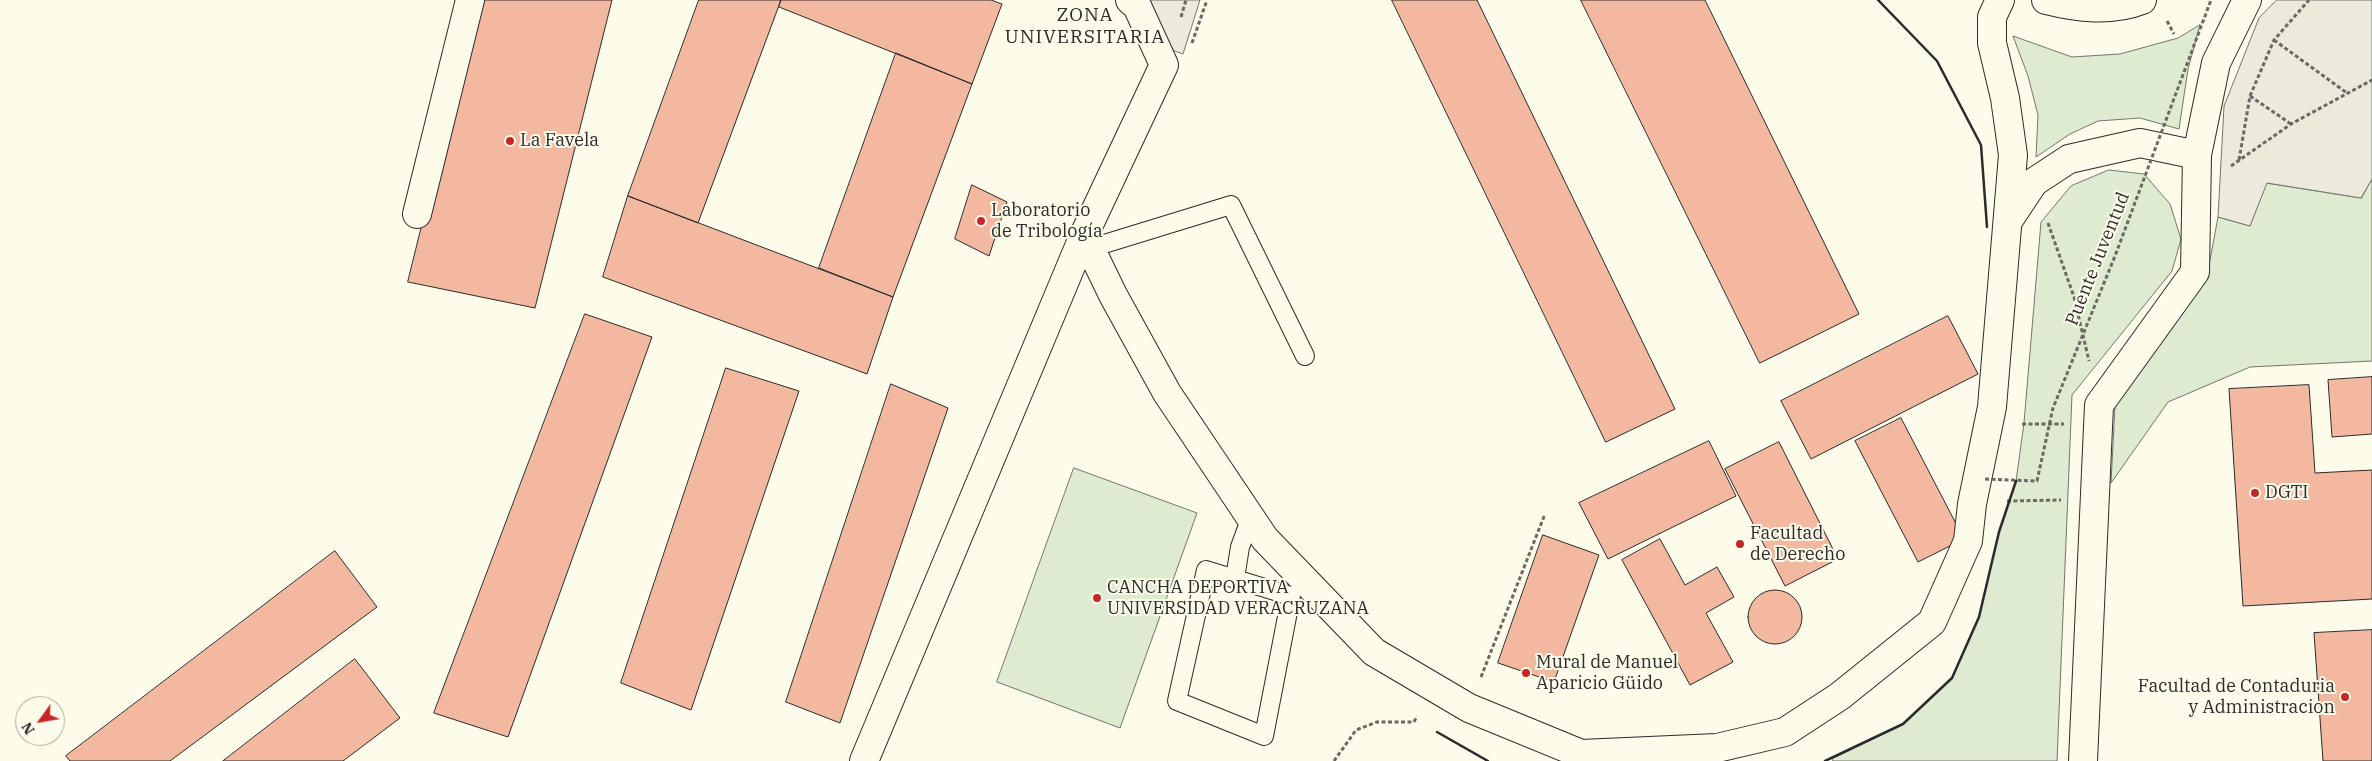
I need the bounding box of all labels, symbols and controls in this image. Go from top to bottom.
district label: ZONA UNIVERSITARIA [1003,5,1167,49]
place label: La Favela [520,130,599,152]
marker: La Favela [504,135,516,147]
street label: Puente Juventud [2061,189,2135,329]
place label: Laboratorio de Tribología [991,200,1103,242]
marker: Laboratorio de Tribología [975,215,987,227]
place label: DGTI [2265,482,2308,504]
marker: DGTI [2249,487,2261,499]
place label: Facultad de Derecho [1750,523,1845,566]
marker: Facultad de Derecho [1734,538,1746,550]
place label: CANCHA DEPORTIVA UNIVERSIDAD VERACRUZANA [1107,577,1369,620]
marker: CANCHA DEPORTIVA UNIVERSIDAD VERACRUZANA [1091,592,1103,604]
place label: Mural de Manuel Aparicio Güido [1536,652,1678,694]
marker: Mural de Manuel Aparicio Güido [1520,667,1532,679]
place label: Facultad de Contaduria y Administracion [2138,676,2335,719]
marker: Facultad de Contaduria y Administracion [2339,691,2351,703]
north arrow [15,696,65,746]
text: N [18,719,39,738]

